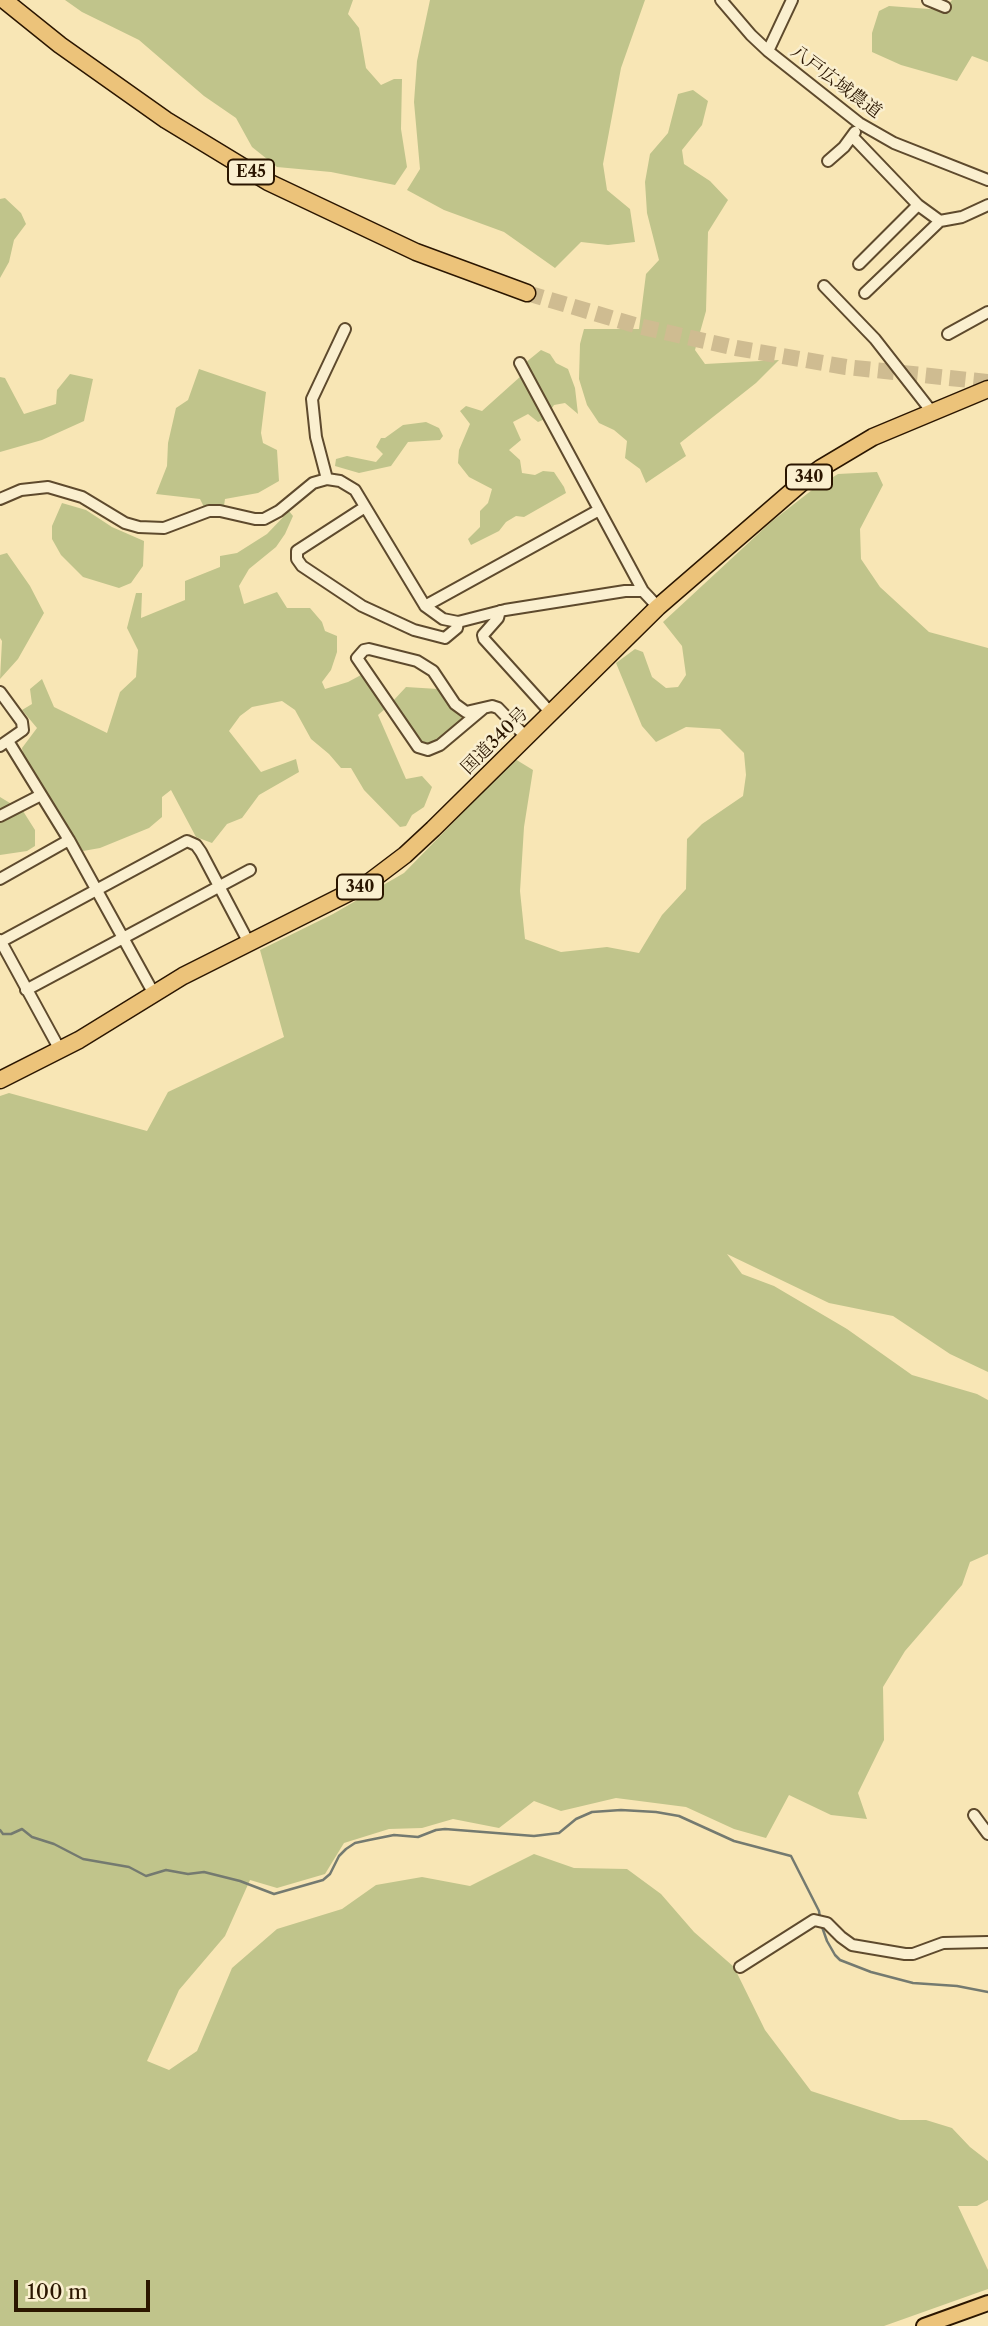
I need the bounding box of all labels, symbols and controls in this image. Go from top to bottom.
street label: 八戸広域農道 [786,41,886,123]
road number: E45 [228,160,274,184]
road number: 340 [786,464,832,490]
street label: 国道340号 [457,703,533,779]
road number: 340 [337,874,383,900]
scale bar [18,2266,154,2310]
text: 100 m [27,2279,88,2304]

